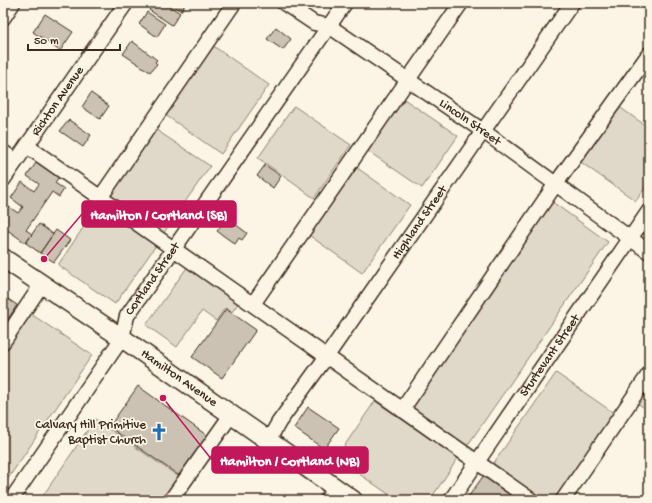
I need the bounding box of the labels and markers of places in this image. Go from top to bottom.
callout: Hamilton / Cortland (SB) [82,201,236,227]
place label: Calvary Hill Primitive Baptist Church [36,418,146,448]
church icon: Calvary Hill Primitive Baptist Church [149,422,169,442]
callout: Hamilton / Cortland (NB) [212,447,368,473]

